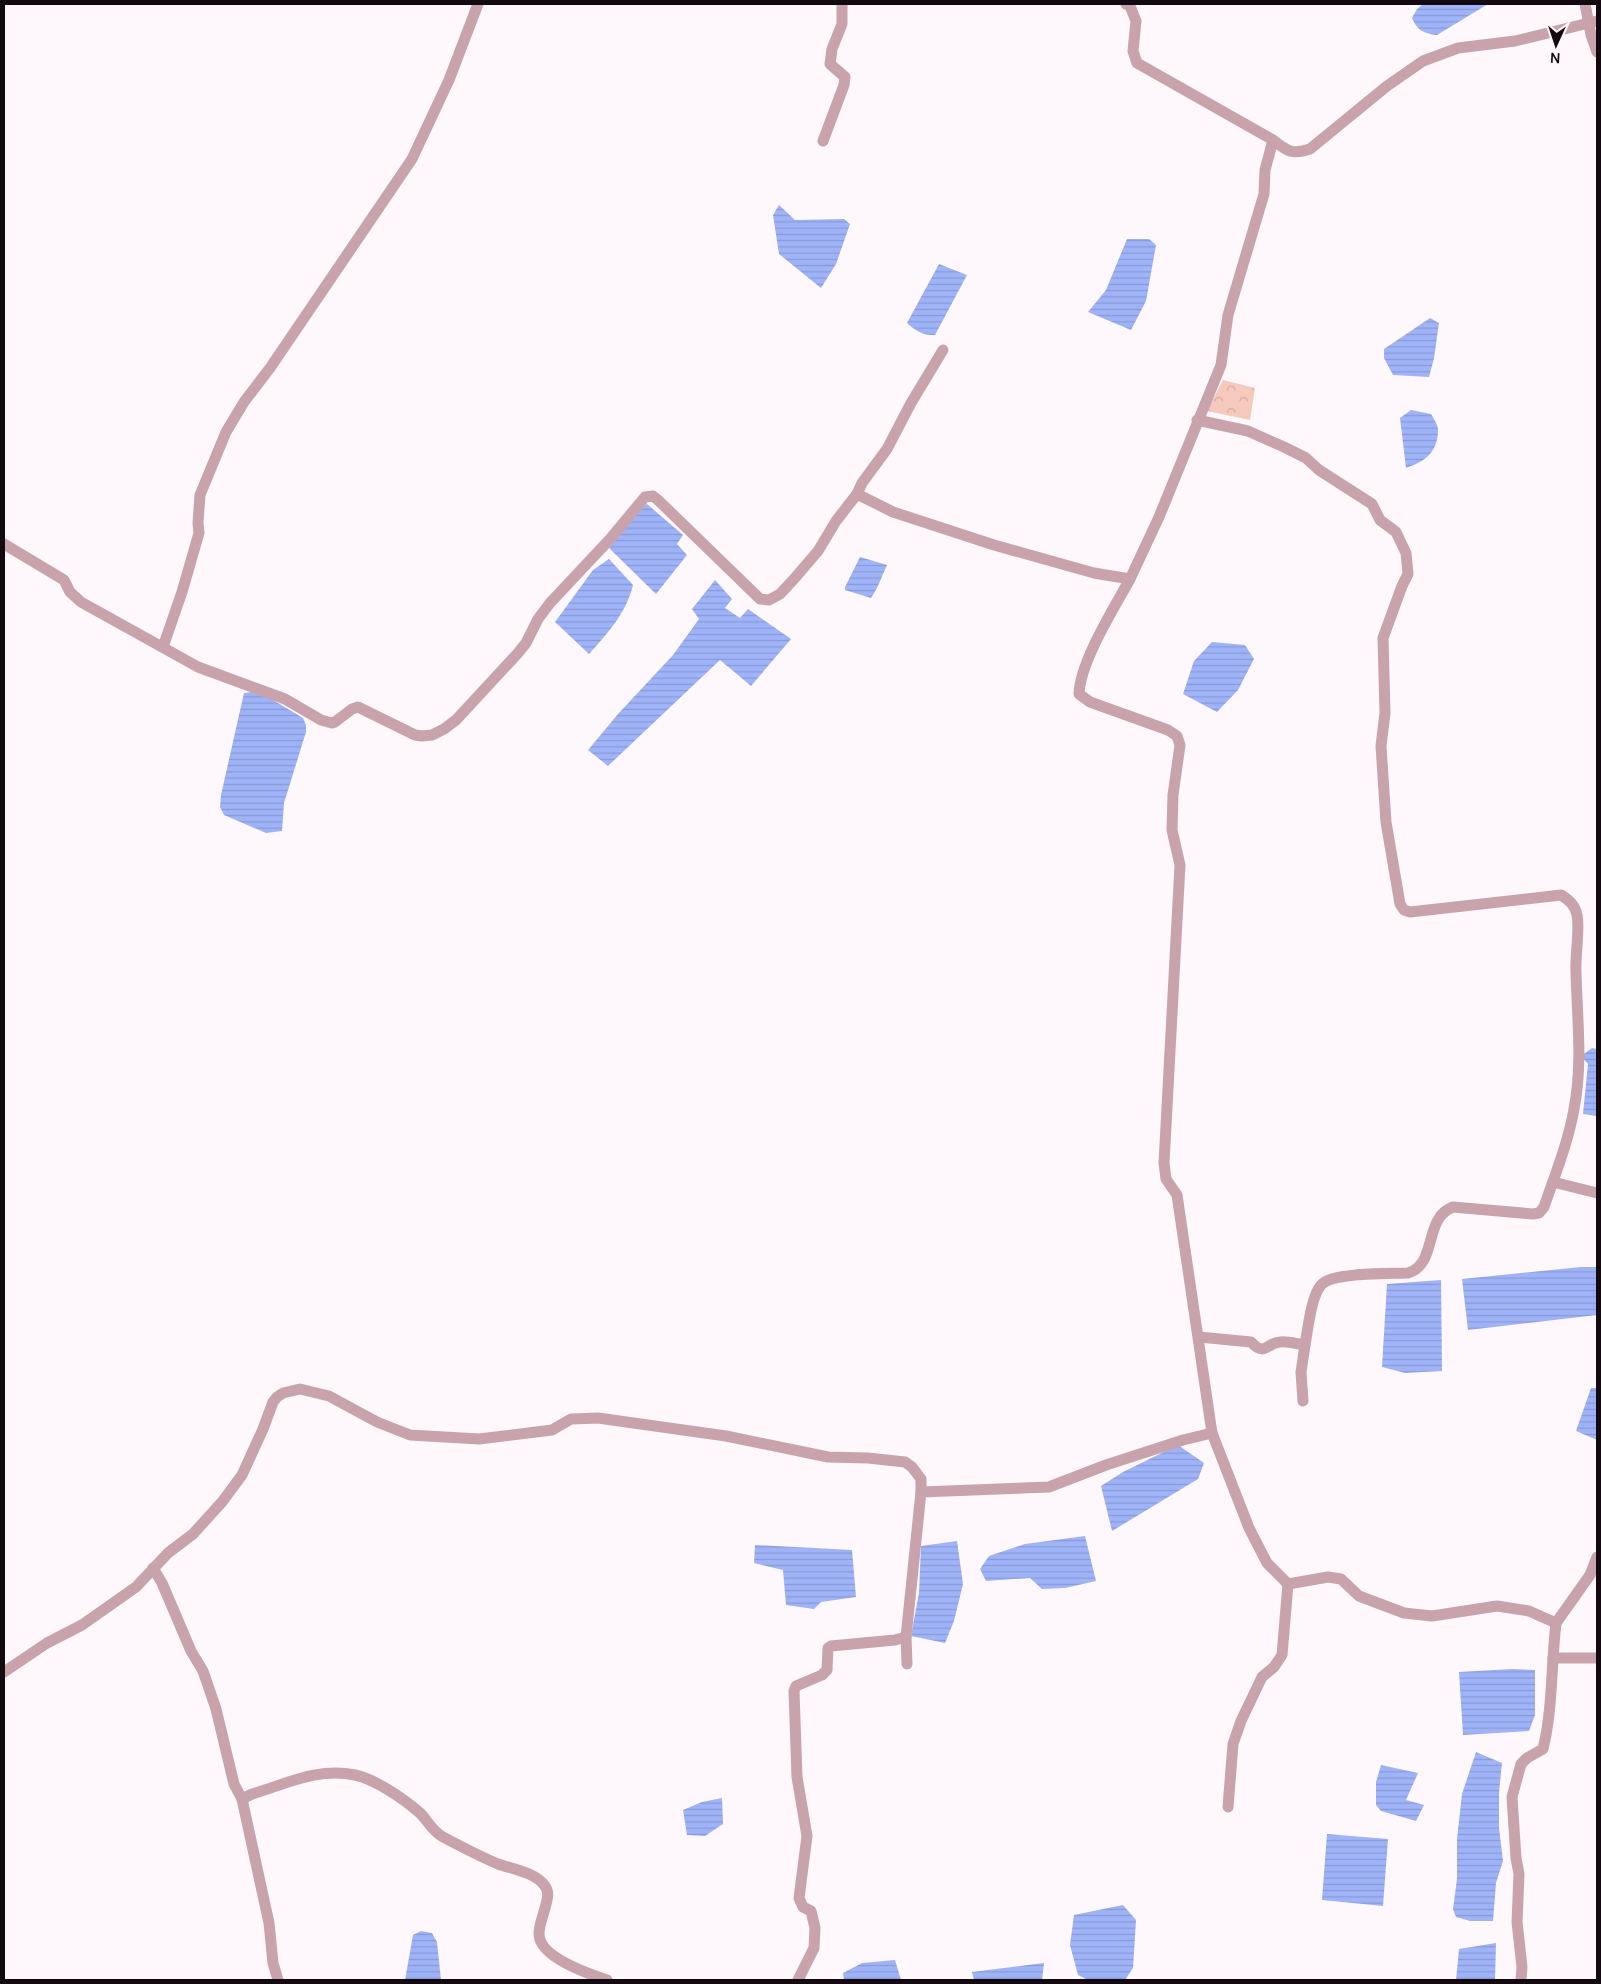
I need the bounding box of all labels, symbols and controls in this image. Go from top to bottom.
north arrow [1531,20,1581,70]
text: N [1550,49,1561,68]

